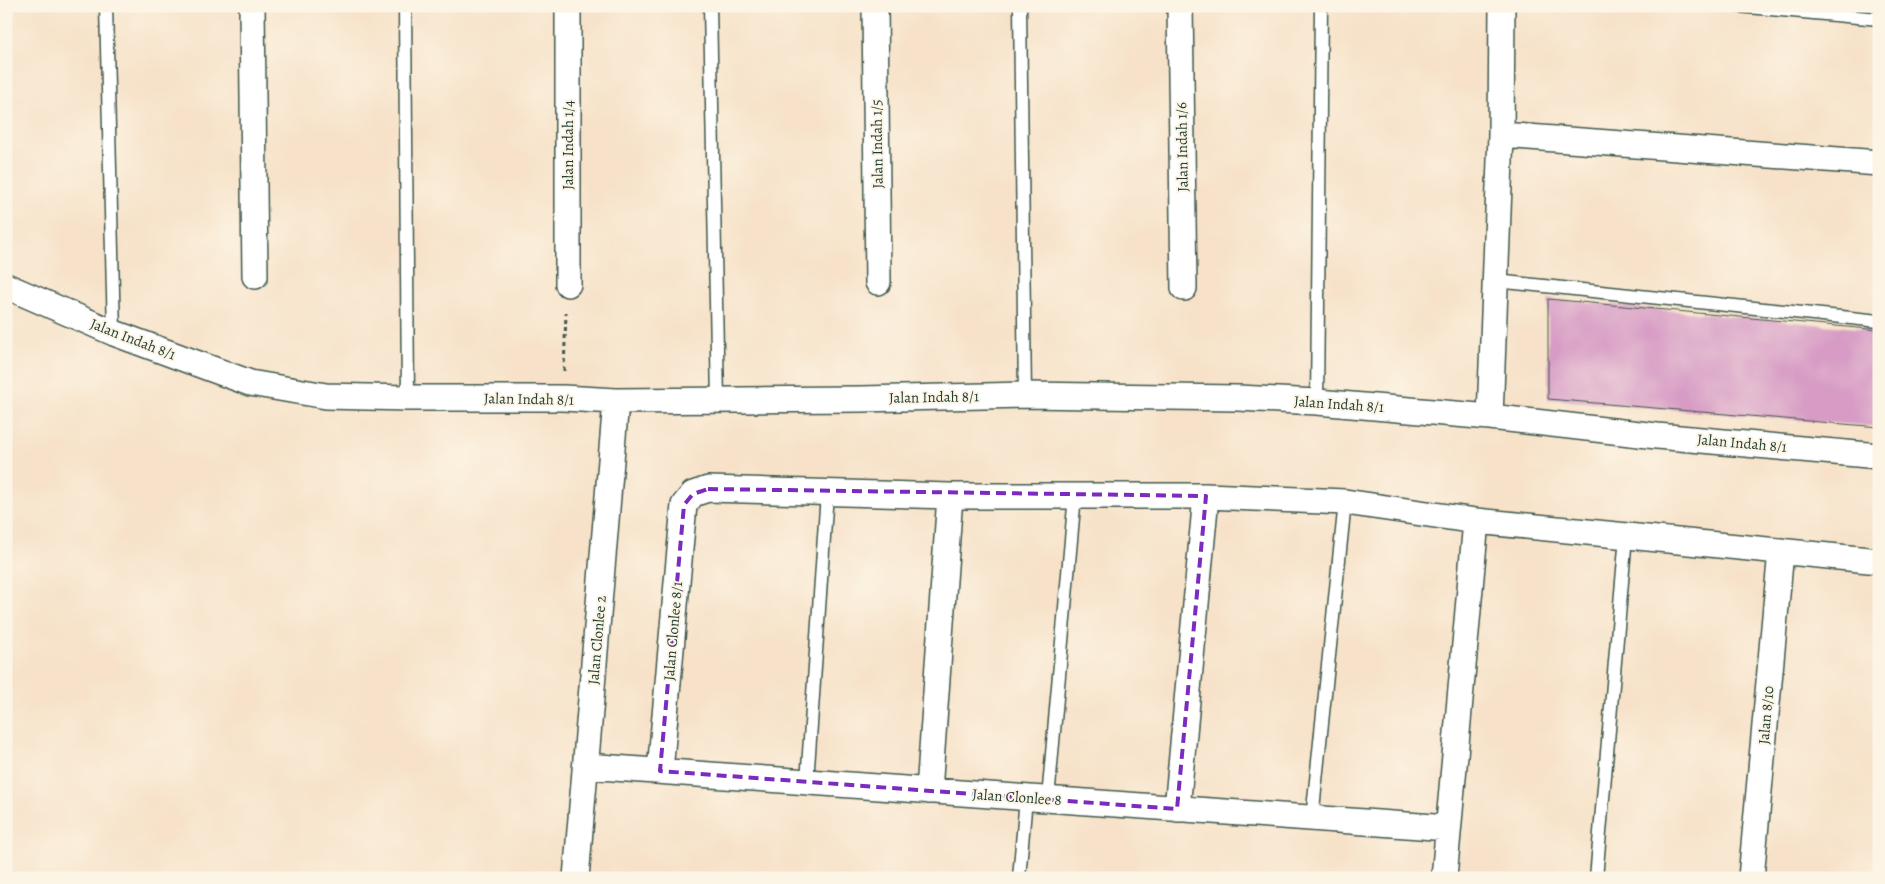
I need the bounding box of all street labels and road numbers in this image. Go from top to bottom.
street label: Jalan Indah 1/5 [866,99,888,189]
street label: Jalan Indah 1/4 [558,100,578,190]
street label: Jalan Indah 1/6 [1171,102,1193,192]
street label: Jalan Indah 8/1 [87,314,179,364]
street label: Jalan Indah 8/1 [889,386,979,408]
street label: Jalan Indah 8/1 [484,388,574,410]
street label: Jalan Indah 8/1 [1293,391,1385,417]
street label: Jalan Indah 8/1 [1696,429,1788,457]
street label: Jalan Clonlee 8/1 [659,581,687,681]
street label: Jalan Clonlee 2 [583,595,611,685]
street label: Jalan 8/10 [1753,685,1779,745]
street label: Jalan Clonlee 8 [972,784,1062,810]

